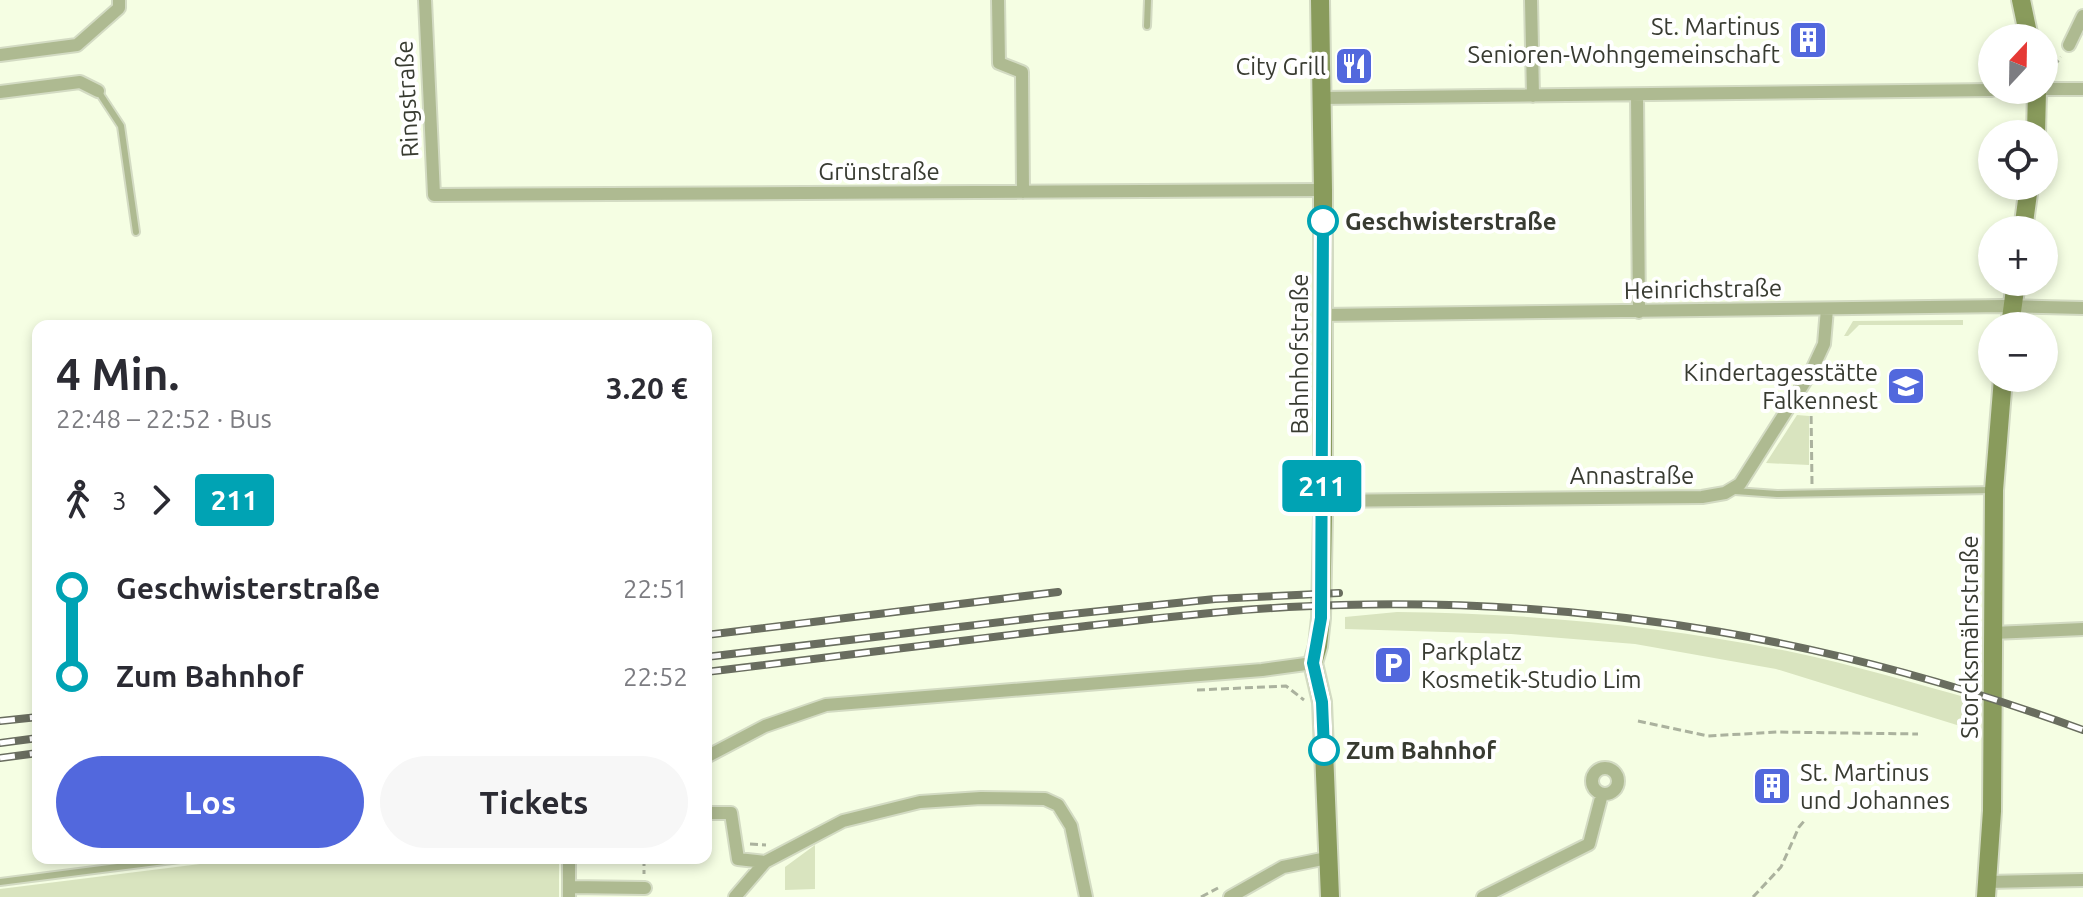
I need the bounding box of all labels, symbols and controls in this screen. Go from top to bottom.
place label: St. Martinus Senioren-Wohngemeinschaft [1468,13,1781,68]
building icon: St. Martinus Senioren-Wohngemeinschaft [1787,19,1829,61]
north arrow [1978,24,2058,104]
map controls [1978,24,2058,392]
street label: Ringstraße [390,40,424,158]
restaurant icon: City Grill [1333,45,1375,87]
place label: City Grill [1236,53,1326,80]
button: locate [1978,120,2058,200]
street label: Grünstraße [818,158,940,185]
marker: Geschwisterstraße [1308,206,1338,236]
place label: Geschwisterstraße [1345,208,1557,235]
button: + [1978,216,2058,296]
street label: Bahnhofstraße [1286,274,1313,434]
street label: Heinrichstraße [1624,274,1782,304]
button: − [1978,312,2058,392]
text: 4 Min. [56,349,179,398]
place label: Kindertagesstätte Falkennest [1684,359,1879,414]
school or university icon: Kindertagesstätte Falkennest [1885,365,1927,407]
text: 3.20 € [606,371,688,405]
text: 22:48 – 22:52 · Bus [56,404,272,433]
line badge: 211 [1276,460,1368,512]
street label: Annastraße [1570,462,1694,489]
text: 211 [1298,470,1346,501]
icon: walk [56,478,100,522]
icon: forward [139,478,183,522]
text: 211 [211,484,258,515]
text: 3 [112,486,127,515]
street label: Storcksmährstraße [1956,535,1983,739]
text: Geschwisterstraße [116,571,380,605]
text: 22:51 [623,574,688,603]
place label: Parkplatz Kosmetik-Studio Lim [1421,638,1641,693]
parking icon: Parkplatz Kosmetik-Studio Lim [1372,644,1414,686]
text: Zum Bahnhof [116,659,304,693]
text: 22:52 [623,662,688,691]
marker: Zum Bahnhof [1309,735,1339,765]
place label: Zum Bahnhof [1346,737,1497,764]
button: Los [56,756,364,848]
button: Tickets [380,756,688,848]
place label: St. Martinus und Johannes [1800,759,1950,814]
building icon: St. Martinus und Johannes [1751,765,1793,807]

